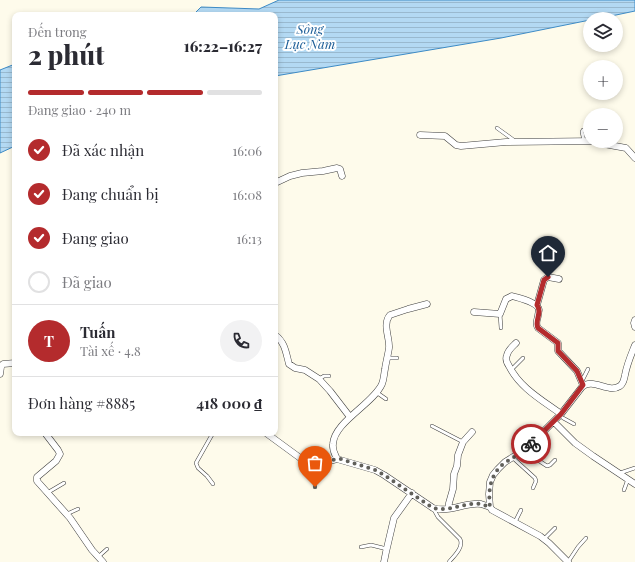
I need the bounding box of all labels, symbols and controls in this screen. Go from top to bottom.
map controls [583,12,623,148]
button: layers [583,12,623,52]
water label: Sông Lục Nam [284,20,335,52]
text: Đến trong [28,23,87,40]
text: 16:22–16:27 [184,36,262,56]
text: 2 phút [28,37,104,72]
button: + [583,60,623,100]
text: Đang giao · 240 m [28,101,131,118]
button: − [583,108,623,148]
icon: check [28,139,50,161]
text: Đã xác nhận [62,140,144,160]
text: 16:06 [232,142,262,159]
icon: check [28,183,50,205]
text: Đang chuẩn bị [62,184,159,204]
text: 16:08 [232,186,262,203]
icon: check [28,227,50,249]
text: Đang giao [62,228,129,248]
text: 16:13 [237,230,262,247]
pin [531,236,565,277]
icon: home [537,242,559,264]
text: Đã giao [62,272,112,292]
button: phone [220,320,262,362]
text: Tuấn [80,322,115,342]
text: T [44,331,54,351]
text: Tài xế · 4.8 [80,342,141,359]
text: Đơn hàng #8885 [28,393,135,413]
text: 418 000 ₫ [196,393,262,413]
courier [511,424,551,464]
icon: bike [520,433,542,455]
pin [298,446,332,487]
icon: bag [304,452,326,474]

